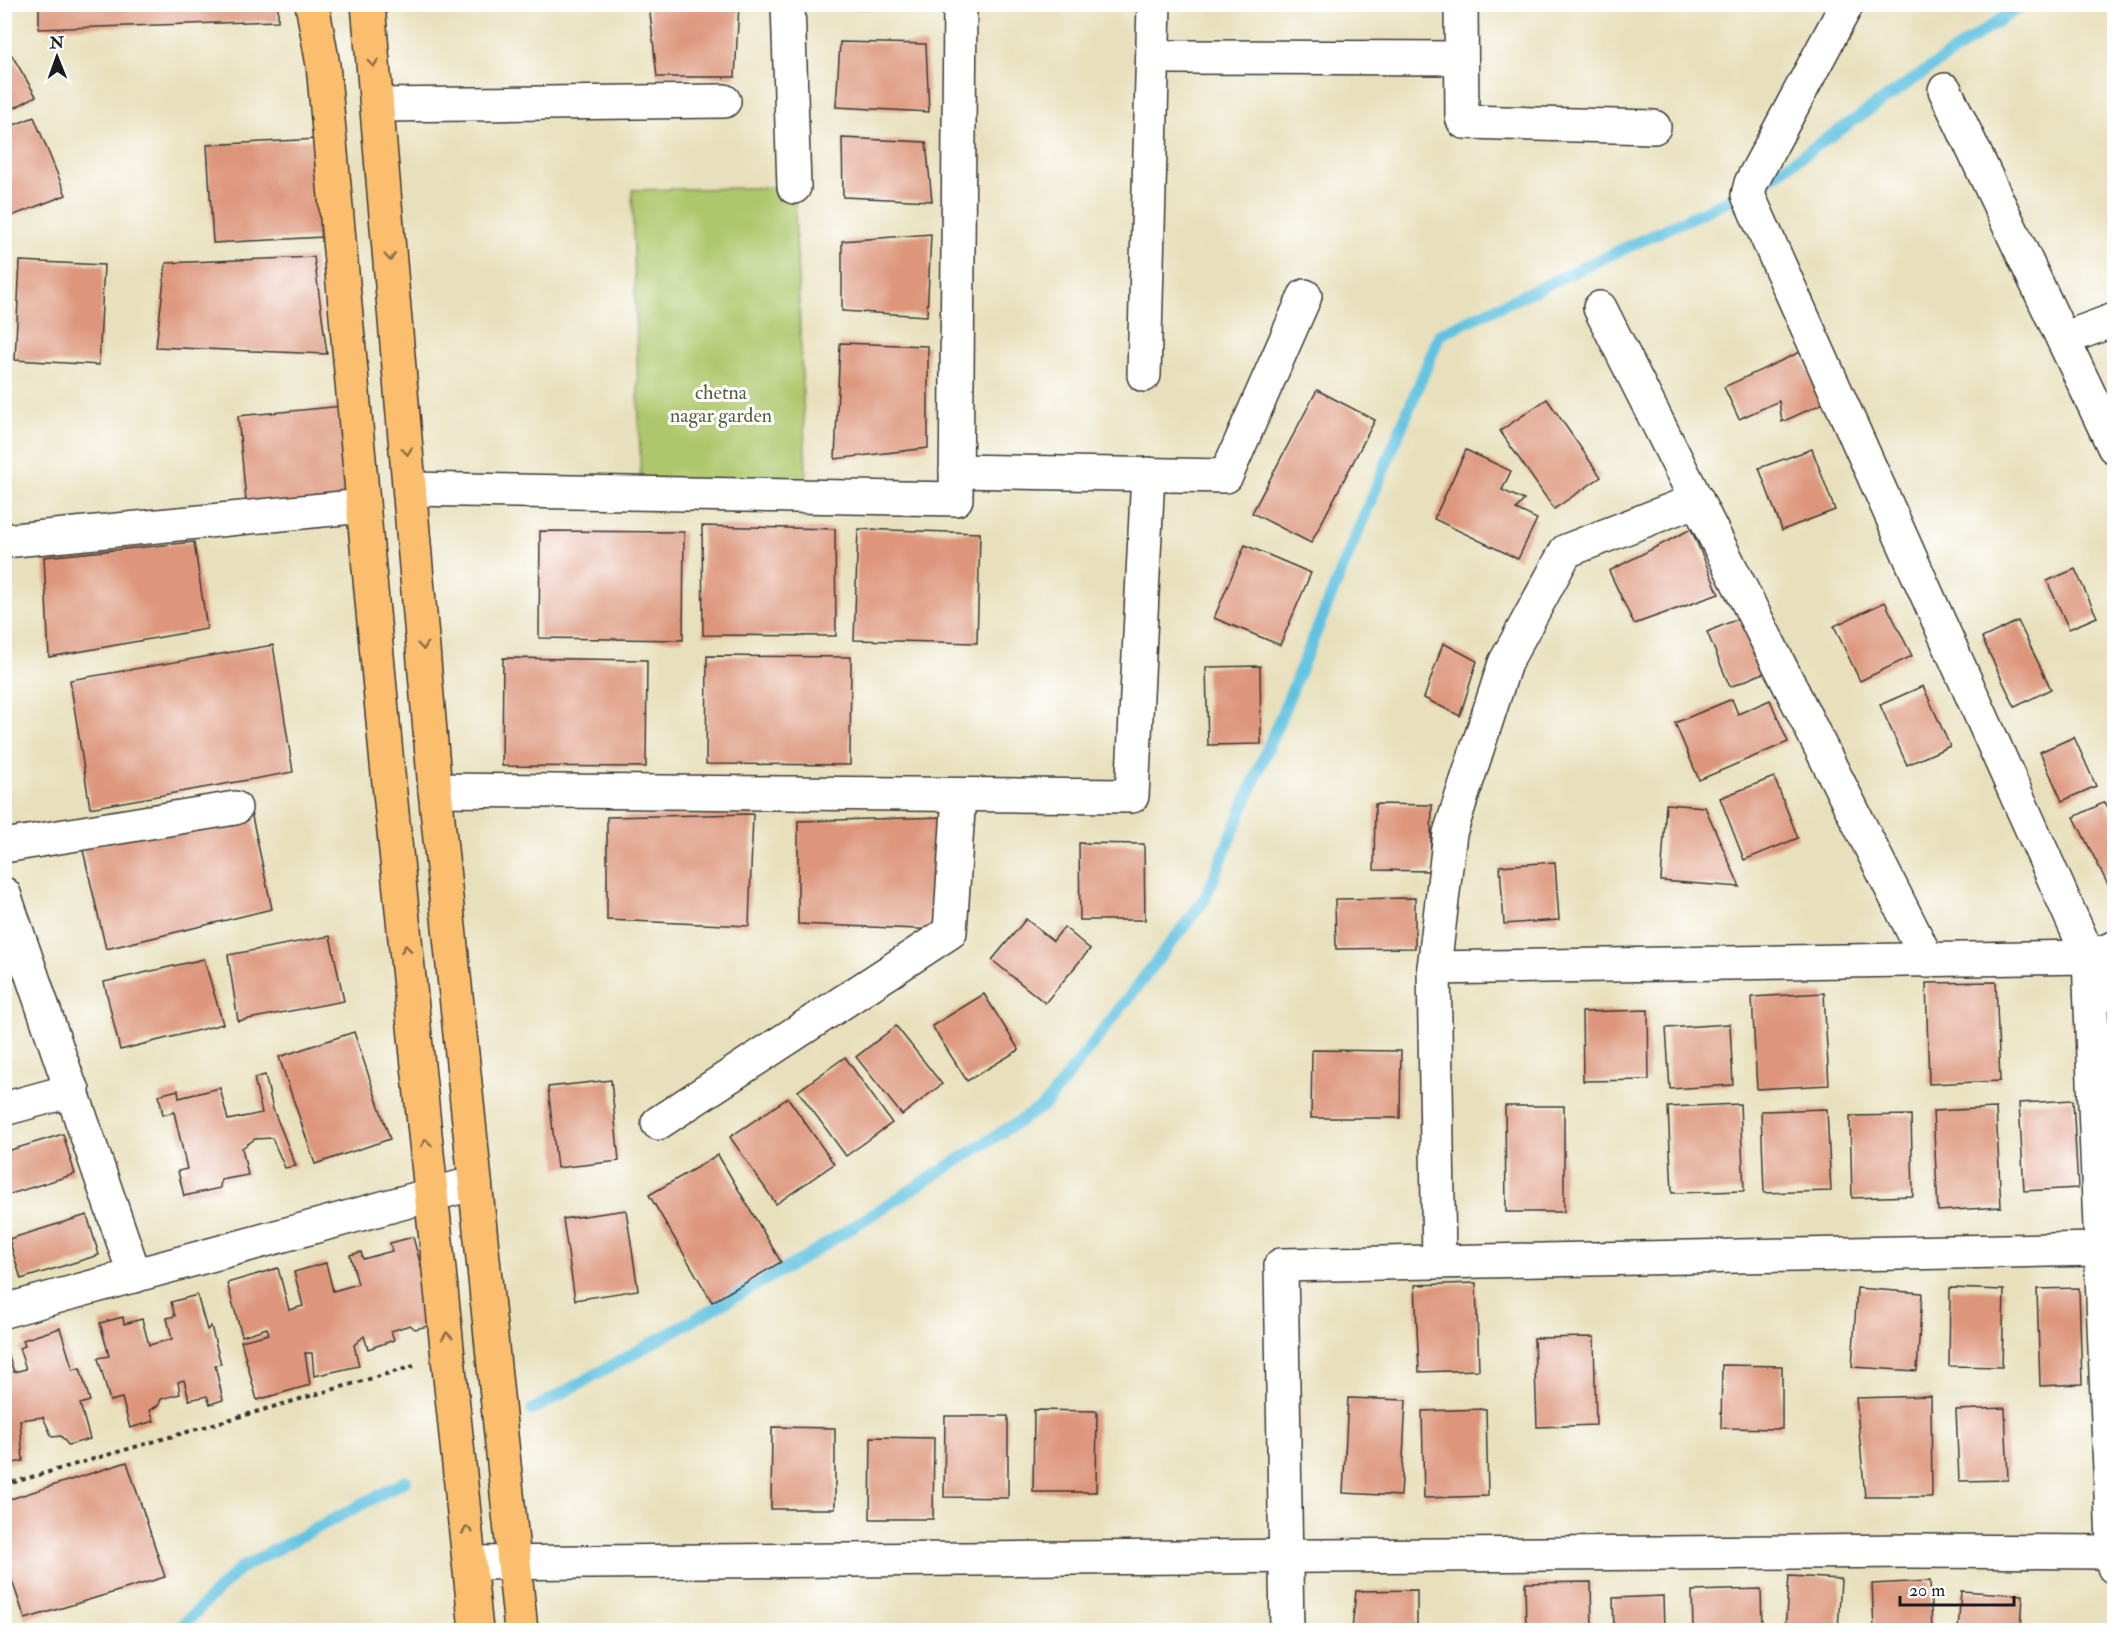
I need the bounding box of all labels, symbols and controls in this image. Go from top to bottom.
north arrow [27,27,87,87]
text: N [48,33,65,53]
one-way arrow [366,58,379,67]
one-way arrow [383,252,396,262]
park label: chetna nagar garden [670,380,772,428]
one-way arrow [400,447,413,456]
one-way arrow [416,641,429,650]
one-way arrow [400,944,413,953]
one-way arrow [421,1138,433,1147]
one-way arrow [441,1332,454,1341]
one-way arrow [461,1526,474,1535]
scale bar [1900,1569,2014,1607]
text: 20 m [1909,1579,1945,1602]

